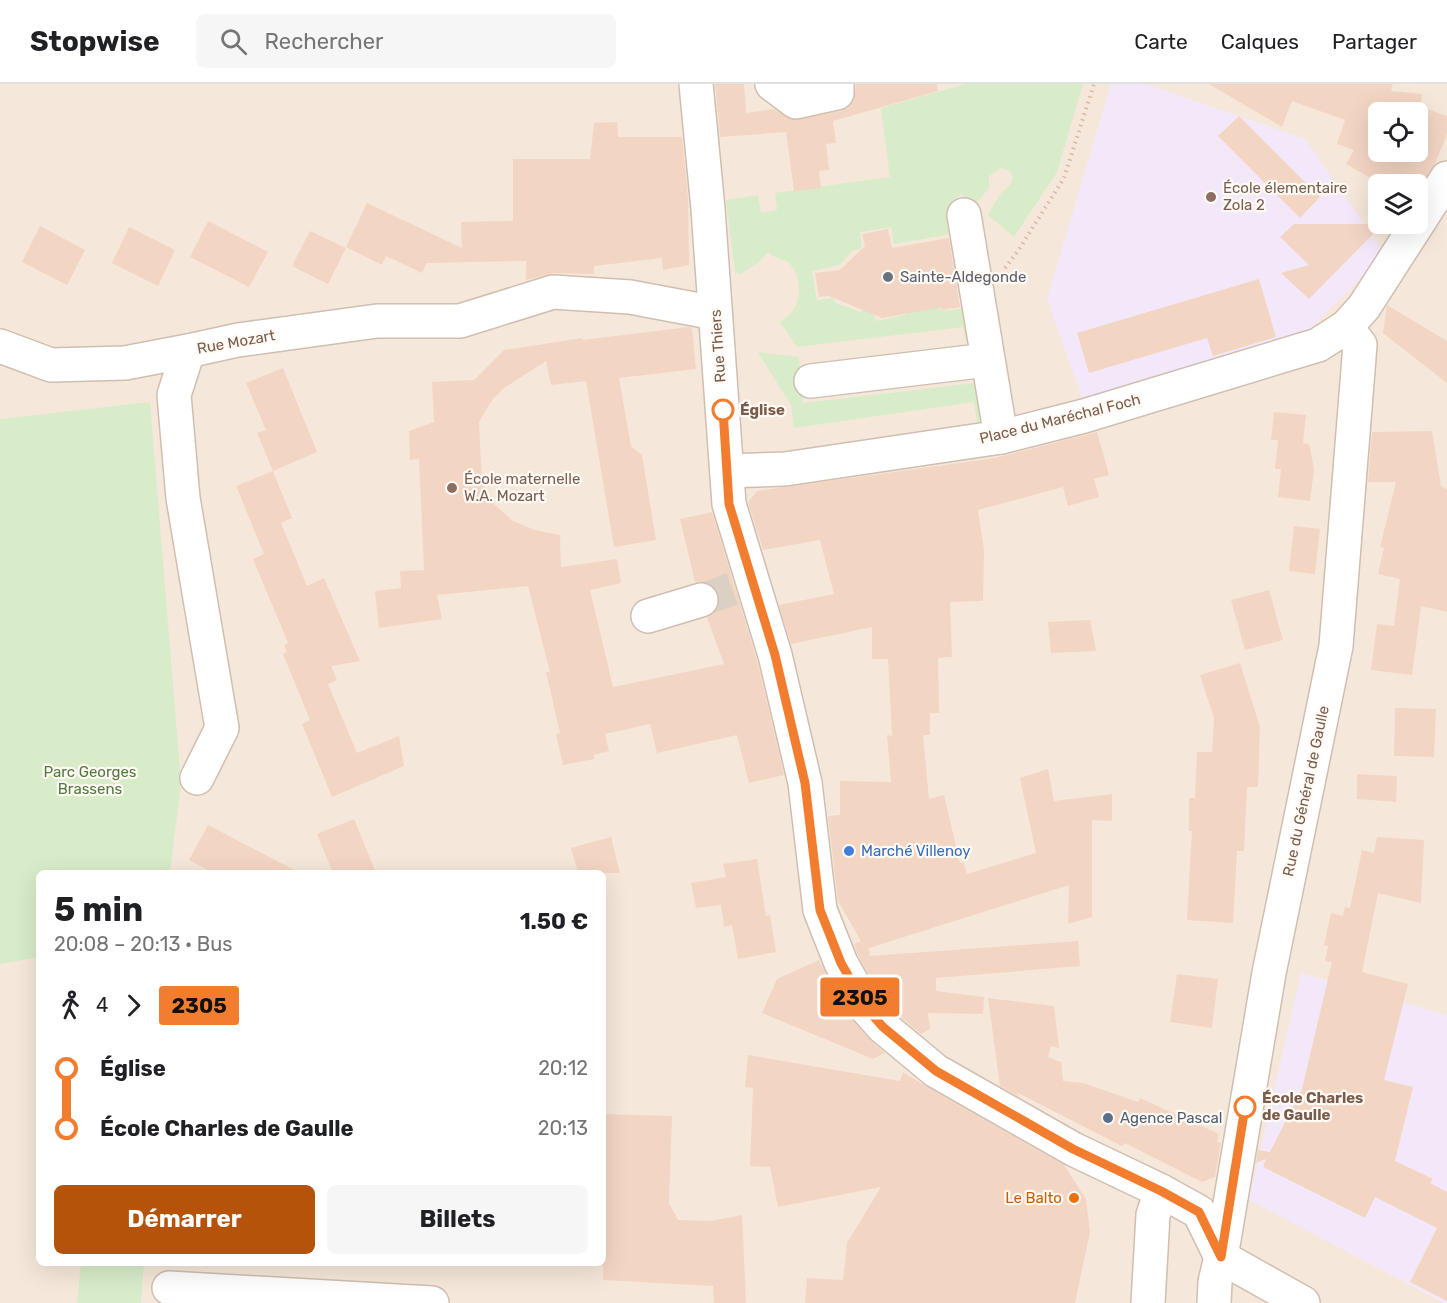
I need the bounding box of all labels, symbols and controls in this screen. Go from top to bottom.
search box [196,14,616,68]
text: Stopwise [30,25,160,58]
icon: search [217,25,250,58]
text: Rechercher [265,28,383,55]
text: Carte [1134,29,1188,54]
text: Calques [1221,29,1299,54]
text: Partager [1332,29,1417,54]
map controls [1368,102,1428,234]
button: locate [1368,102,1428,162]
button: layers [1368,174,1428,234]
place label: École élementaire Zola 2 [1223,179,1348,214]
marker: École élementaire Zola 2 [1204,190,1218,204]
place label: Sainte-Aldegonde [900,268,1026,286]
marker: Sainte-Aldegonde [881,270,895,284]
street label: Rue Thiers [706,308,730,383]
street label: Rue Mozart [196,326,277,358]
street label: Place du Maréchal Foch [978,390,1142,448]
marker: Église [712,399,734,421]
place label: Église [740,401,785,419]
place label: École maternelle W.A. Mozart [464,470,580,505]
marker: École maternelle W.A. Mozart [445,481,459,495]
street label: Rue du Général de Gaulle [1279,704,1333,878]
park label: Parc Georges Brassens [43,763,137,798]
place label: Marché Villenoy [861,842,971,860]
marker: Marché Villenoy [842,844,856,858]
text: 5 min [54,890,143,929]
text: 1.50 € [520,908,588,935]
text: 20:08 – 20:13 · Bus [54,932,232,956]
line badge: 2305 [818,978,902,1016]
text: 2305 [832,985,888,1010]
icon: walk [54,989,87,1022]
icon: forward [117,989,150,1022]
text: 4 [96,993,108,1017]
text: 2305 [171,993,227,1018]
text: Église [100,1055,166,1082]
text: 20:12 [538,1056,588,1080]
place label: École Charles de Gaulle [1262,1089,1363,1124]
marker: École Charles de Gaulle [1234,1096,1256,1118]
place label: Agence Pascal [1120,1109,1222,1127]
marker: Agence Pascal [1101,1111,1115,1125]
text: École Charles de Gaulle [100,1115,354,1142]
text: 20:13 [538,1116,588,1140]
button: Démarrer [54,1185,315,1254]
button: Billets [327,1185,588,1254]
place label: Le Balto [1005,1189,1062,1207]
marker: Le Balto [1067,1191,1081,1205]

